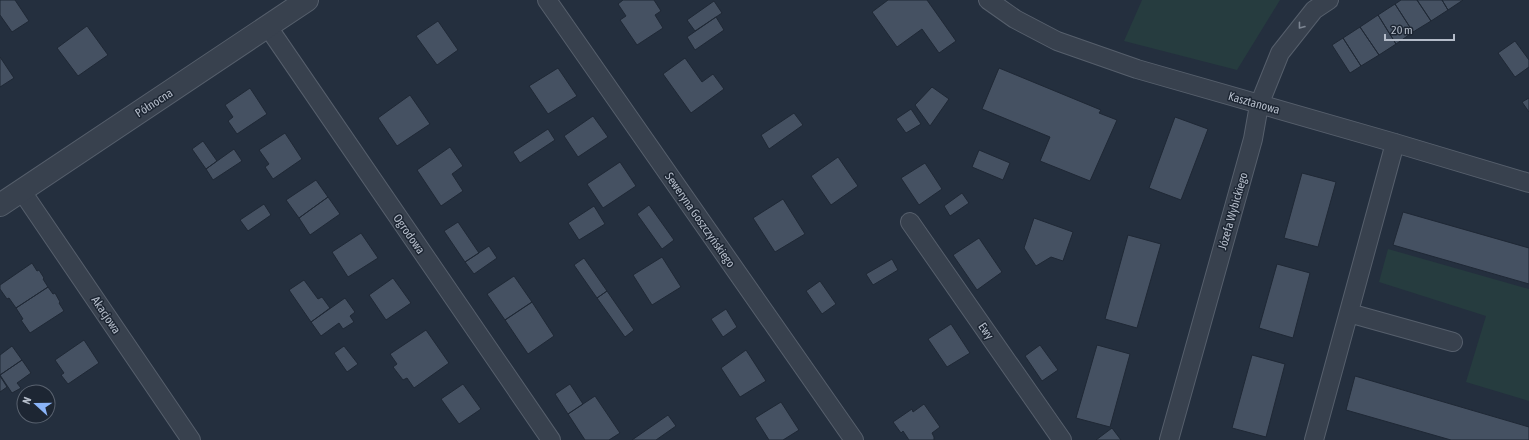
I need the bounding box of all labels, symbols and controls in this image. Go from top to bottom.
scale bar [1385,16,1454,42]
one-way arrow [1299,21,1306,28]
text: 20 m [1391,23,1413,37]
street label: Północna [133,86,175,120]
street label: Kasztanowa [1227,89,1281,117]
street label: Seweryna Goszczyńskiego [662,170,738,270]
street label: Józefa Wybickiego [1215,170,1251,251]
street label: Ogrodowa [390,211,428,257]
street label: Akacjowa [88,294,124,336]
street label: Ewy [975,320,997,342]
north arrow [16,384,56,424]
text: N [20,395,33,406]

